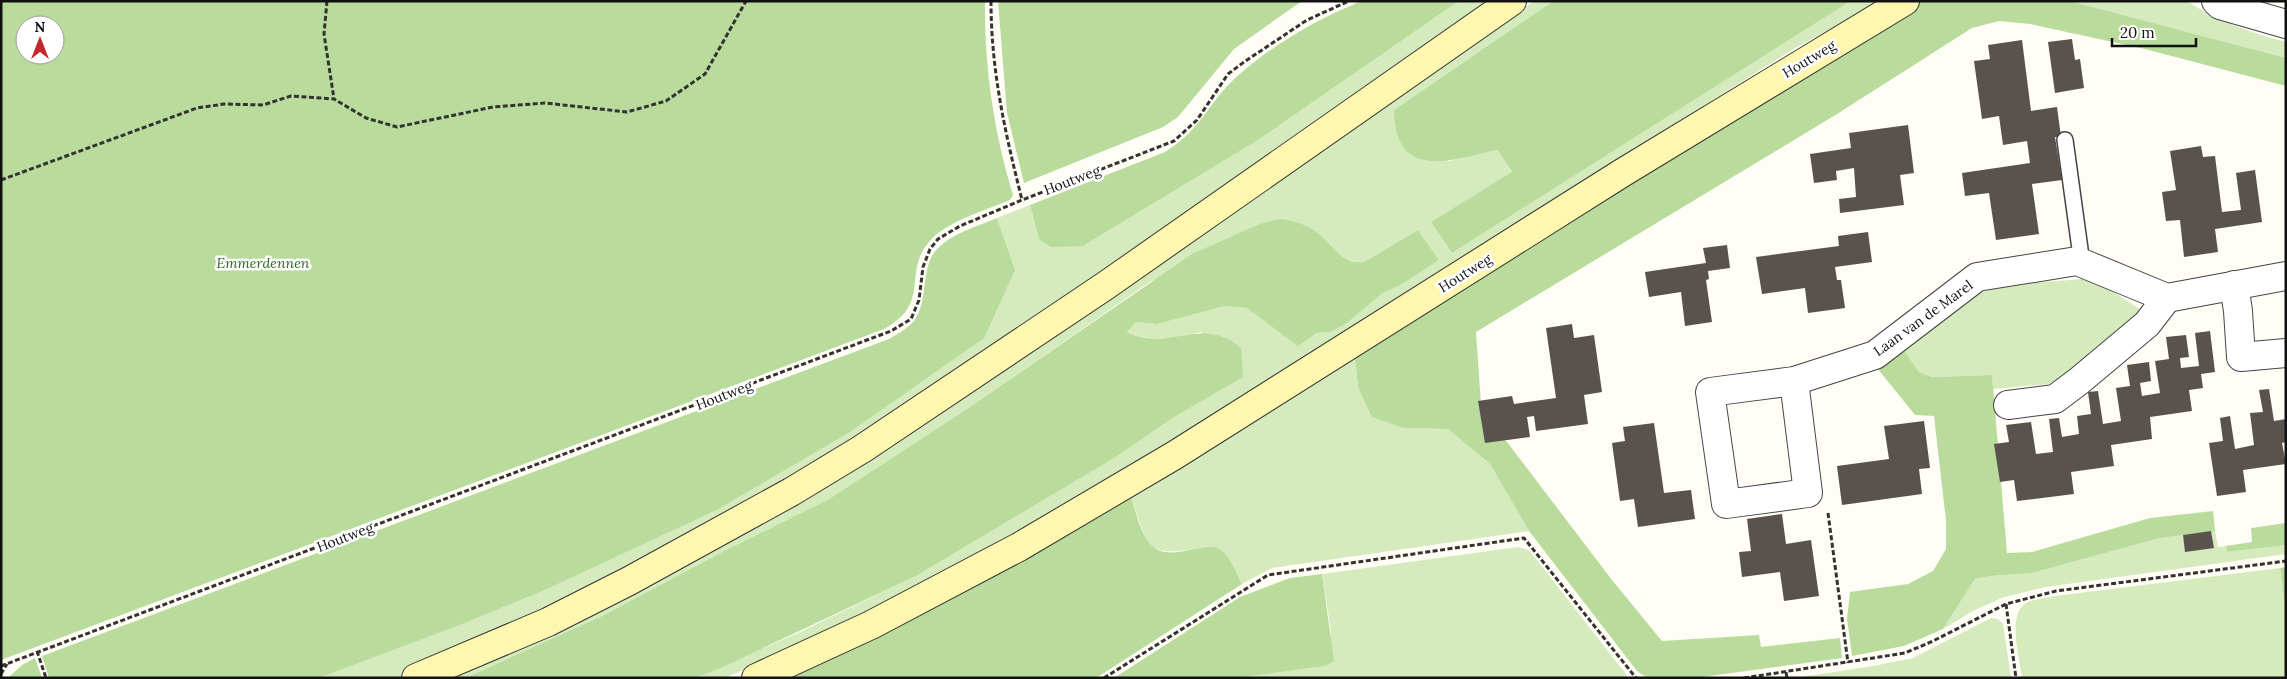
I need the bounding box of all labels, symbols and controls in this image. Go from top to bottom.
north arrow [15,15,65,65]
scale bar [2112,15,2196,47]
text: N [35,18,46,36]
text: 20 m [2120,23,2155,42]
street label: Houtweg [1779,36,1839,82]
street label: Houtweg [1041,161,1103,199]
street label: Houtweg [1435,250,1495,296]
park label: Emmerdennen [217,254,310,272]
street label: Laan van de Marel [1870,276,1976,360]
street label: Houtweg [693,376,755,414]
street label: Houtweg [314,518,376,556]

